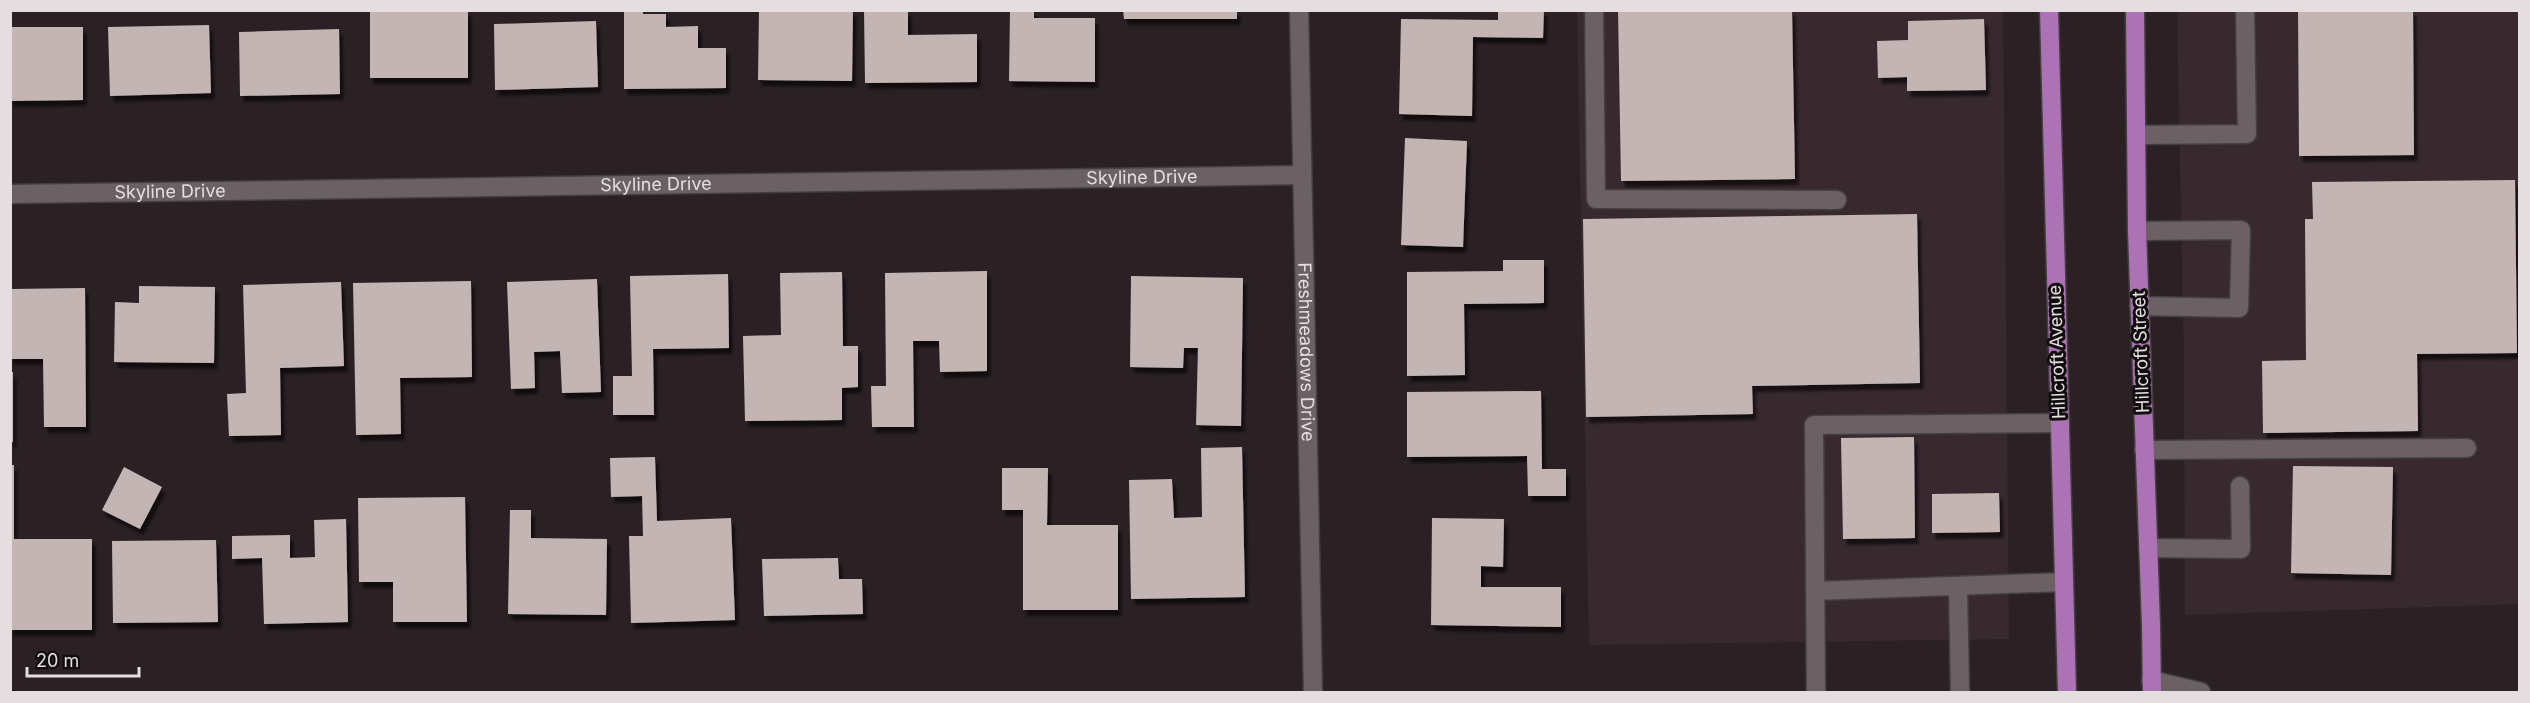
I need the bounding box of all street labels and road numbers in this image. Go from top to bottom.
street label: Skyline Drive [1086,166,1198,188]
street label: Skyline Drive [600,173,712,195]
street label: Skyline Drive [114,180,226,202]
street label: Freshmeadows Drive [1294,262,1319,442]
street label: Hillcroft Avenue [2044,285,2069,419]
street label: Hillcroft Street [2128,291,2153,413]

